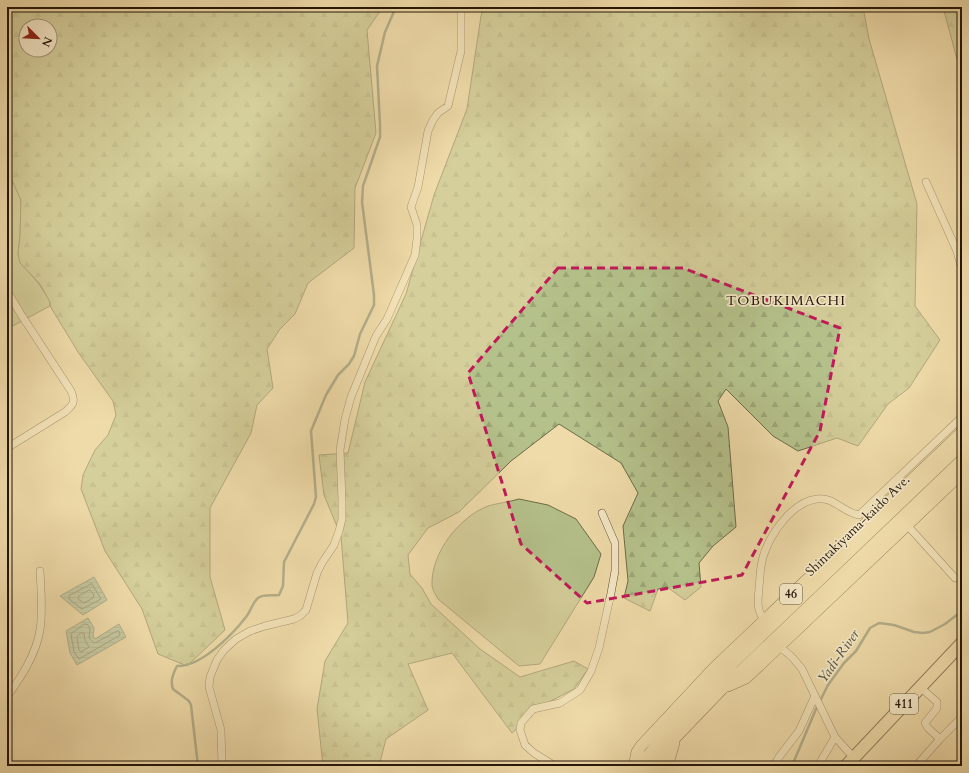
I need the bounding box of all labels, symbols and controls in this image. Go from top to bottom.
north arrow [18,18,58,58]
text: N [38,34,55,50]
district label: TOBUKIMACHI [726,291,846,310]
street label: Shintakiyama-kaido Ave. [802,471,914,580]
road number: 46 [780,584,802,604]
water label: Yadi-River [813,625,864,687]
road number: 411 [890,694,918,714]

